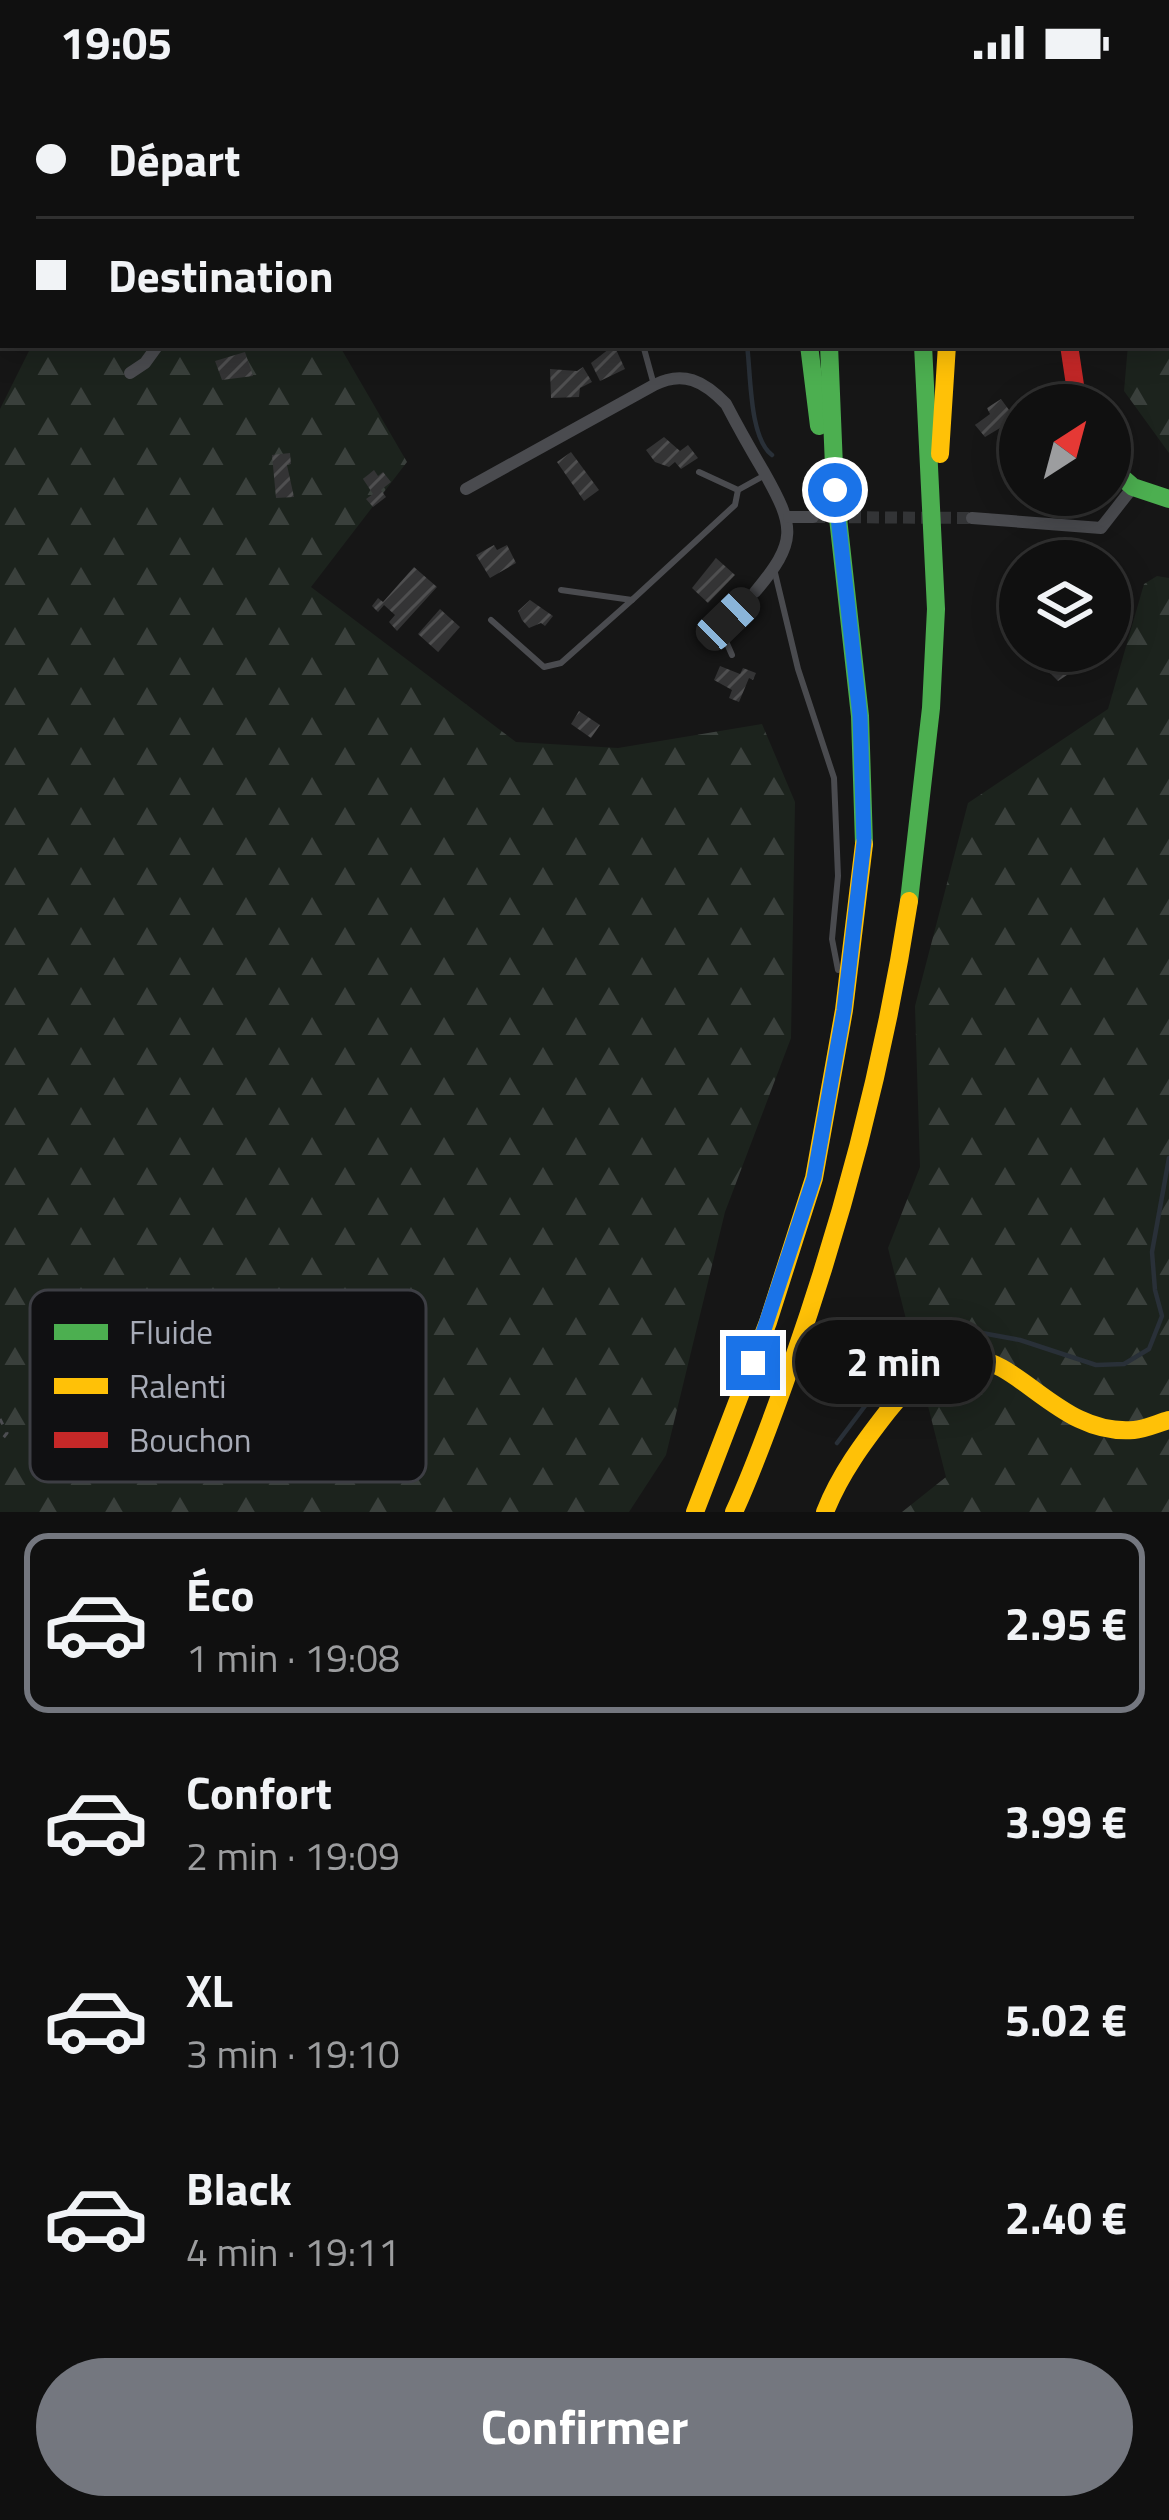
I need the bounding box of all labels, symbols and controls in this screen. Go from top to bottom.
text: 19:05 [60,8,172,76]
text: Départ [108,125,240,193]
text: Destination [108,241,334,309]
north arrow [999,384,1131,516]
map controls [999,384,1131,672]
route start [808,463,862,517]
button: layers [999,540,1131,672]
car [690,581,766,657]
legend [30,1290,426,1482]
text: Fluide [129,1307,213,1357]
callout: 2 min [795,1321,993,1405]
text: 2 min [847,1332,941,1391]
route end [726,1336,780,1390]
text: Ralenti [129,1361,227,1411]
text: Bouchon [129,1415,252,1465]
text: Éco [186,1560,255,1628]
icon: car [42,1569,150,1677]
text: 2.95 € [1005,1589,1127,1657]
text: 1 min · 19:08 [186,1628,400,1687]
text: Confort [186,1758,332,1826]
icon: car [42,1767,150,1875]
text: 3.99 € [1005,1787,1127,1855]
text: 2 min · 19:09 [186,1826,400,1885]
text: XL [186,1956,233,2024]
icon: car [42,1965,150,2073]
text: 5.02 € [1005,1985,1127,2053]
text: 3 min · 19:10 [186,2024,400,2083]
text: Black [186,2154,292,2222]
icon: car [42,2163,150,2271]
text: 2.40 € [1005,2183,1127,2251]
text: 4 min · 19:11 [186,2222,400,2281]
button: Confirmer [36,2358,1133,2496]

